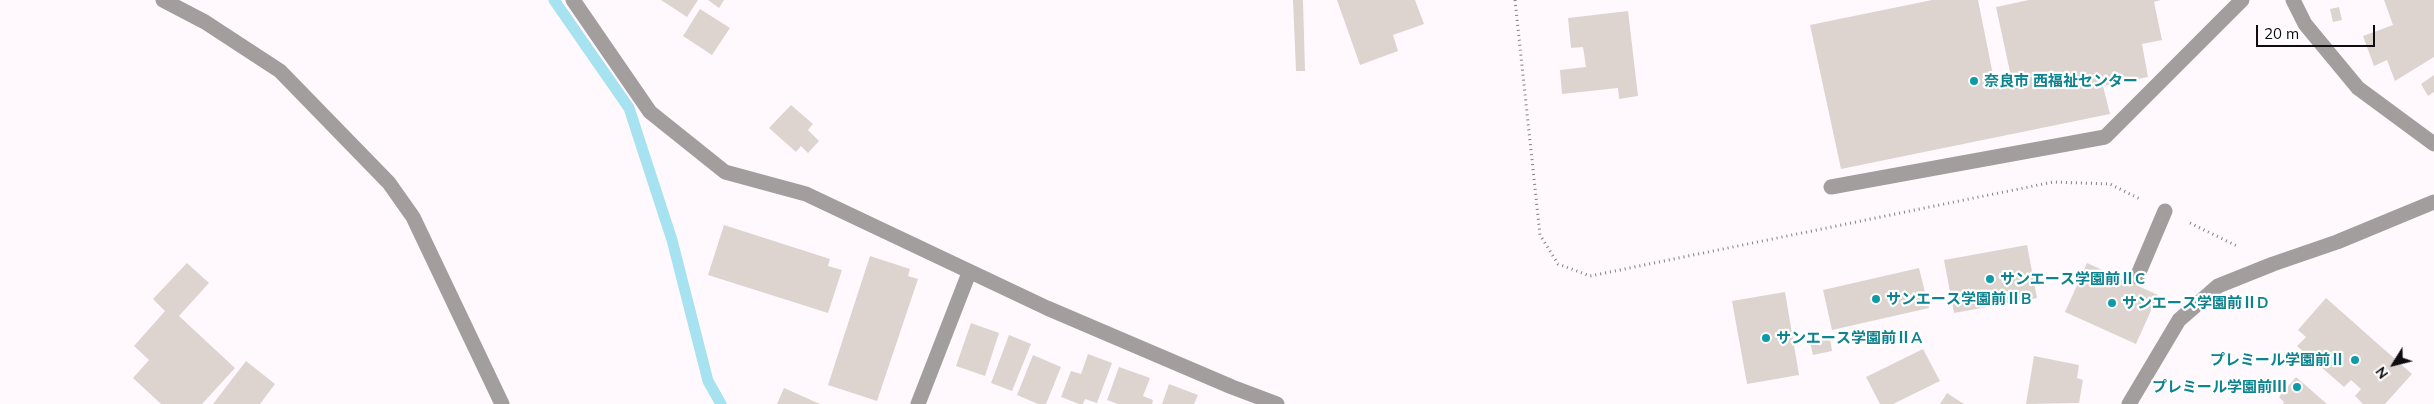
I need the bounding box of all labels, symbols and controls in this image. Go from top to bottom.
scale bar [2259,15,2378,47]
text: 20 m [2264,24,2299,43]
place label: 奈良市 西福祉センター [1984,72,2138,90]
marker: 奈良市 西福祉センター [1968,75,1980,87]
place label: サンエース学園前ⅡC [2000,270,2145,288]
marker: サンエース学園前ⅡC [1984,273,1996,285]
place label: サンエース学園前ⅡB [1886,290,2031,308]
marker: サンエース学園前ⅡB [1870,293,1882,305]
place label: サンエース学園前ⅡD [2122,294,2268,312]
marker: サンエース学園前ⅡD [2106,297,2118,309]
place label: サンエース学園前ⅡA [1776,329,1922,347]
marker: サンエース学園前ⅡA [1760,332,1772,344]
north arrow [2369,339,2419,389]
place label: プレミール学園前Ⅱ [2210,351,2345,369]
marker: プレミール学園前Ⅱ [2349,354,2361,366]
text: N [2371,363,2392,382]
place label: プレミール学園前Ⅲ [2152,378,2287,396]
marker: プレミール学園前Ⅲ [2291,381,2303,393]

